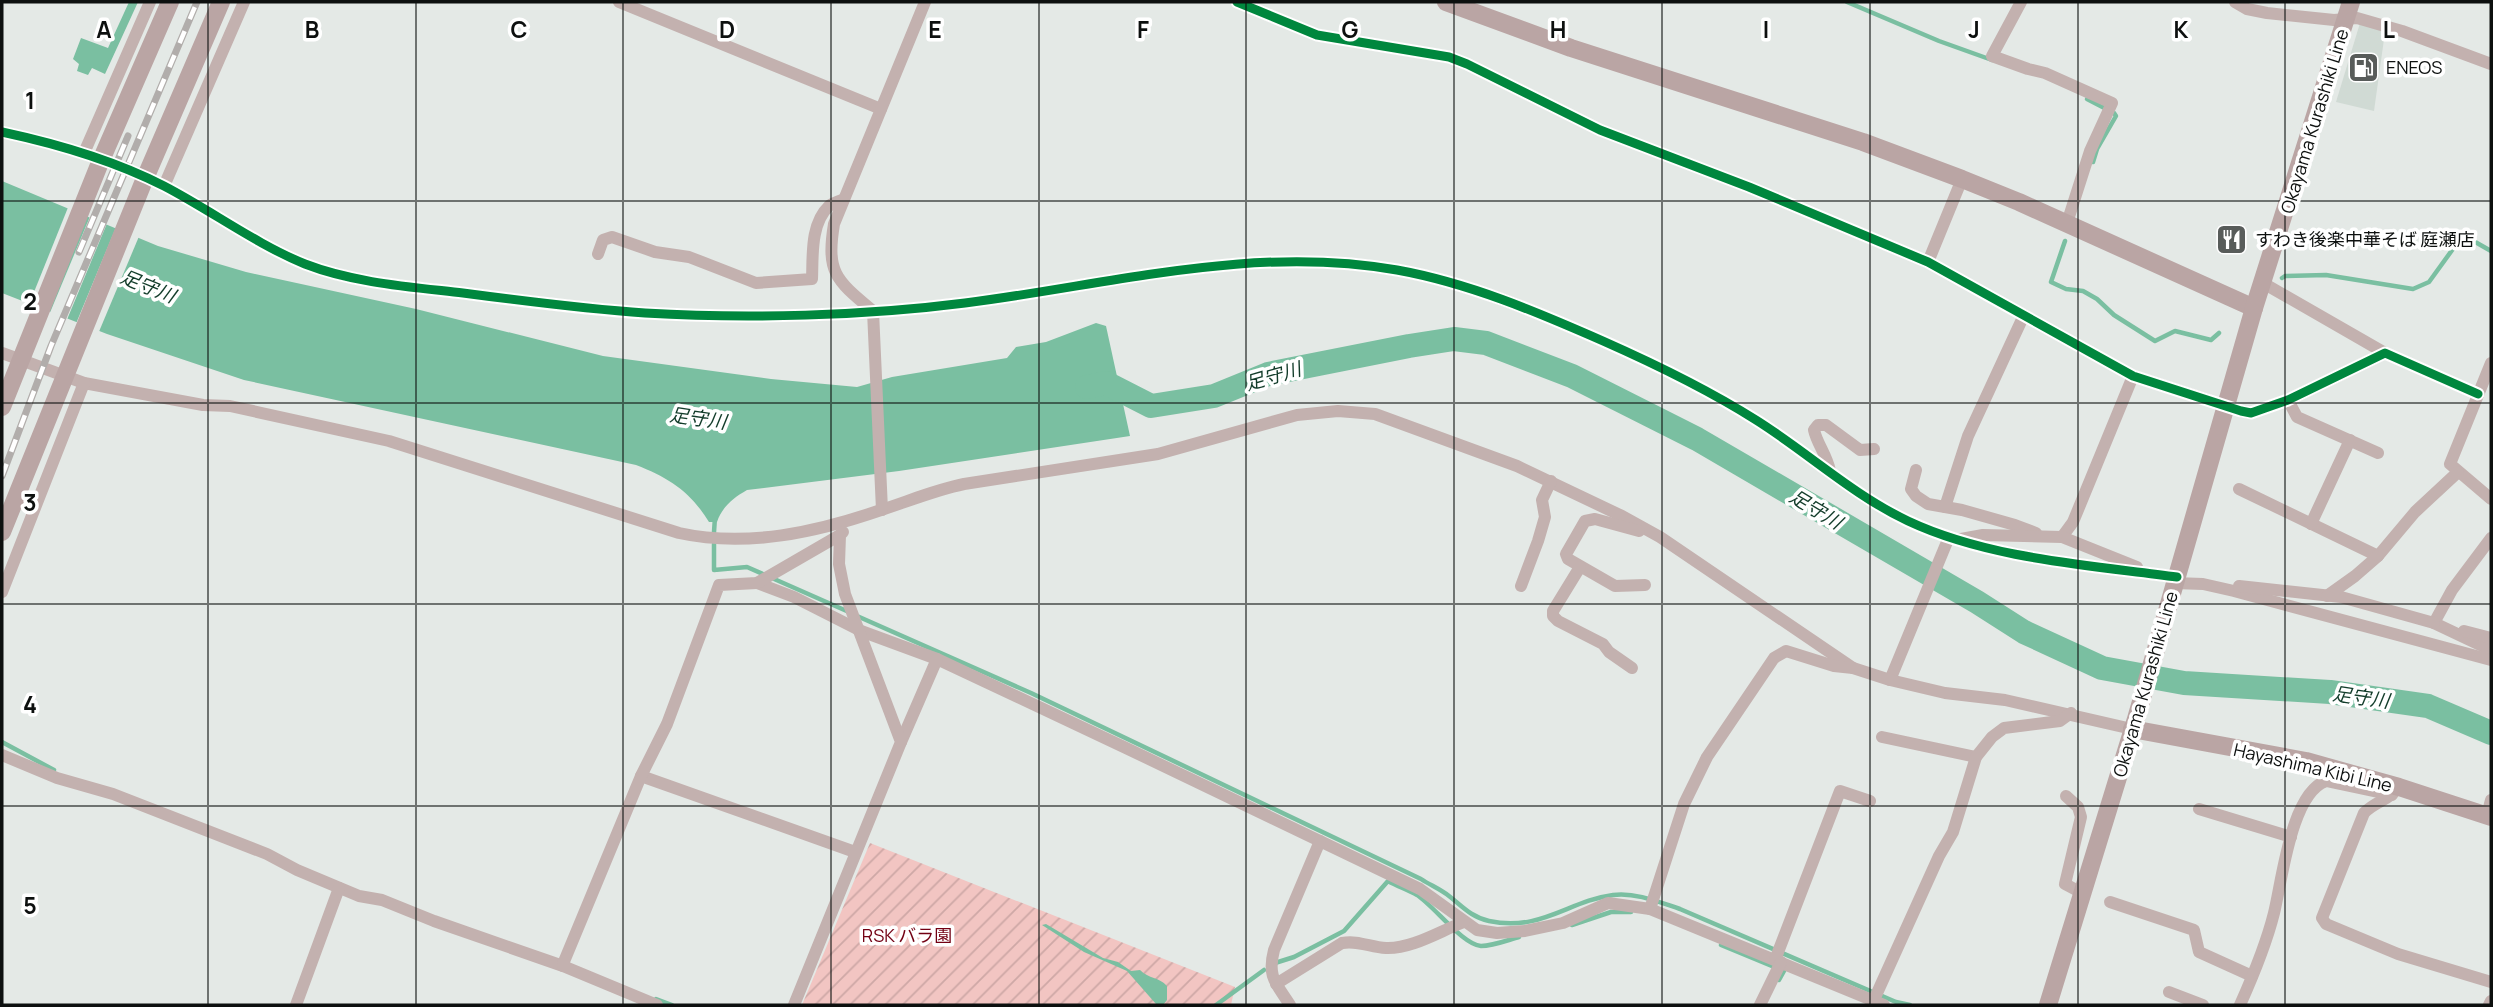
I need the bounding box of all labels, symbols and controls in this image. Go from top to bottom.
text: A [96,13,112,45]
text: B [305,13,319,45]
text: C [511,13,528,45]
text: D [719,13,735,45]
text: E [928,13,942,45]
text: F [1137,13,1149,45]
text: G [1342,13,1359,45]
text: H [1550,13,1566,45]
text: I [1763,13,1769,45]
text: J [1968,13,1980,45]
text: K [2174,13,2189,45]
text: L [2383,13,2395,45]
street label: Okayama Kurashiki Line [2274,26,2354,216]
fuel station icon: ENEOS [2346,50,2380,84]
place label: ENEOS [2386,55,2442,79]
text: 1 [25,84,35,116]
restaurant icon: すわき後楽中華そば 庭瀬店 [2215,222,2249,256]
place label: すわき後楽中華そば 庭瀬店 [2255,227,2475,251]
water label: 足守川 [117,263,181,309]
text: 2 [23,285,37,317]
water label: 足守川 [1242,355,1306,396]
water label: 足守川 [668,401,730,435]
water label: 足守川 [1785,483,1849,536]
text: 3 [23,486,37,518]
street label: Okayama Kurashiki Line [2107,588,2183,780]
water label: 足守川 [2331,680,2393,714]
text: 4 [23,688,37,720]
street label: Hayashima Kibi Line [2231,737,2395,797]
text: 5 [23,889,37,921]
park label: RSK バラ園 [862,923,952,947]

